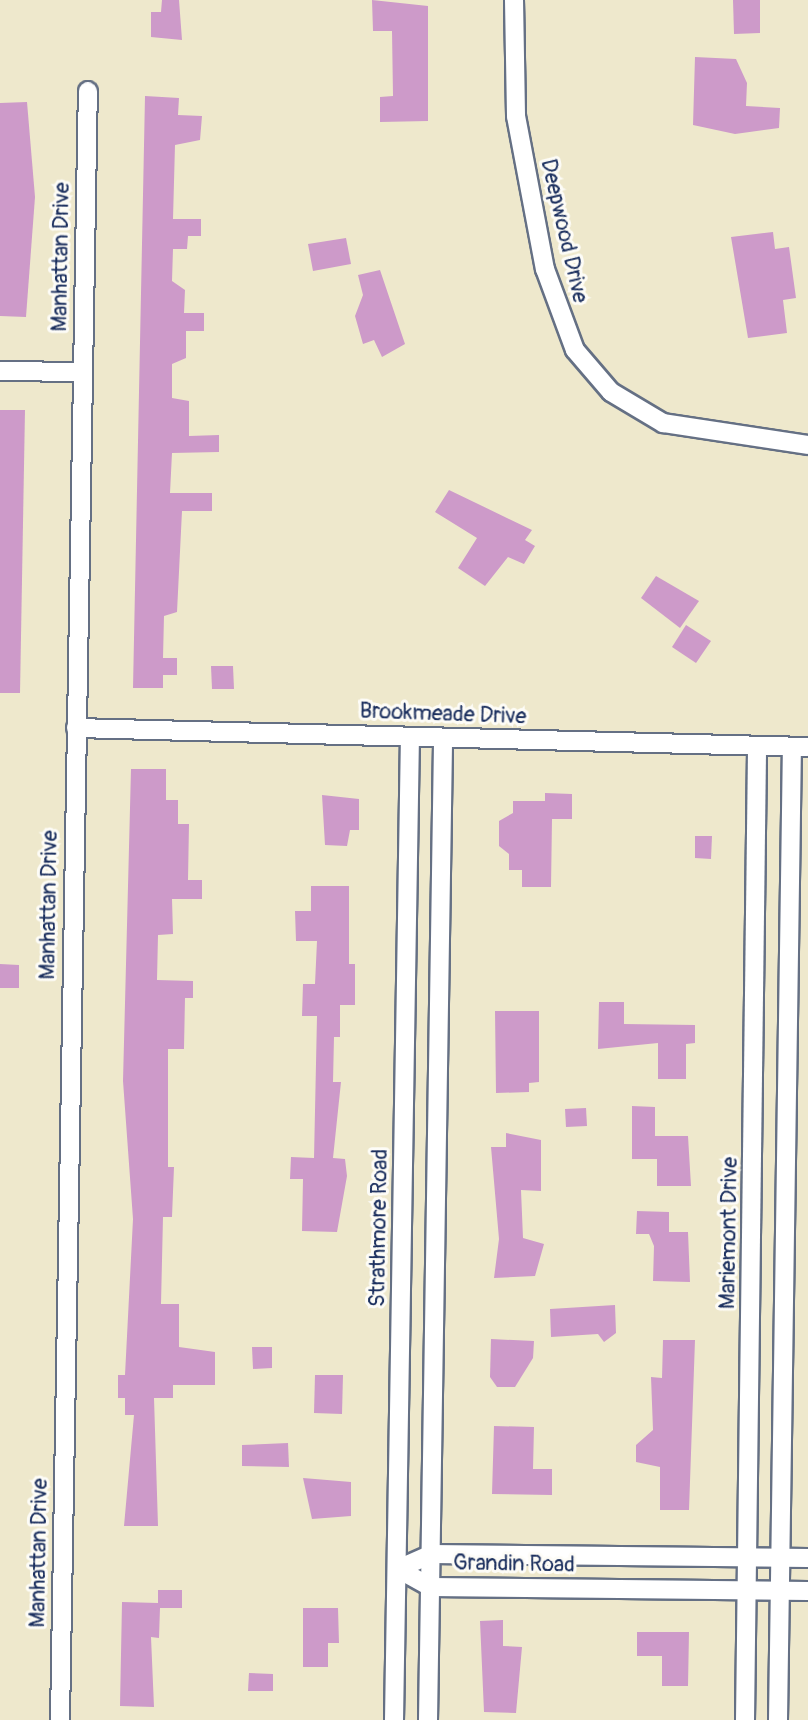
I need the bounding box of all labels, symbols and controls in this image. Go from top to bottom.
street label: Deepwood Drive [535,156,593,306]
street label: Manhattan Drive [46,182,76,332]
street label: Brookmeade Drive [359,698,527,730]
street label: Manhattan Drive [34,830,64,980]
street label: Strathmore Road [364,1149,394,1307]
street label: Mariemont Drive [714,1157,744,1309]
street label: Manhattan Drive [24,1478,54,1628]
street label: Grandin Road [453,1550,575,1578]

